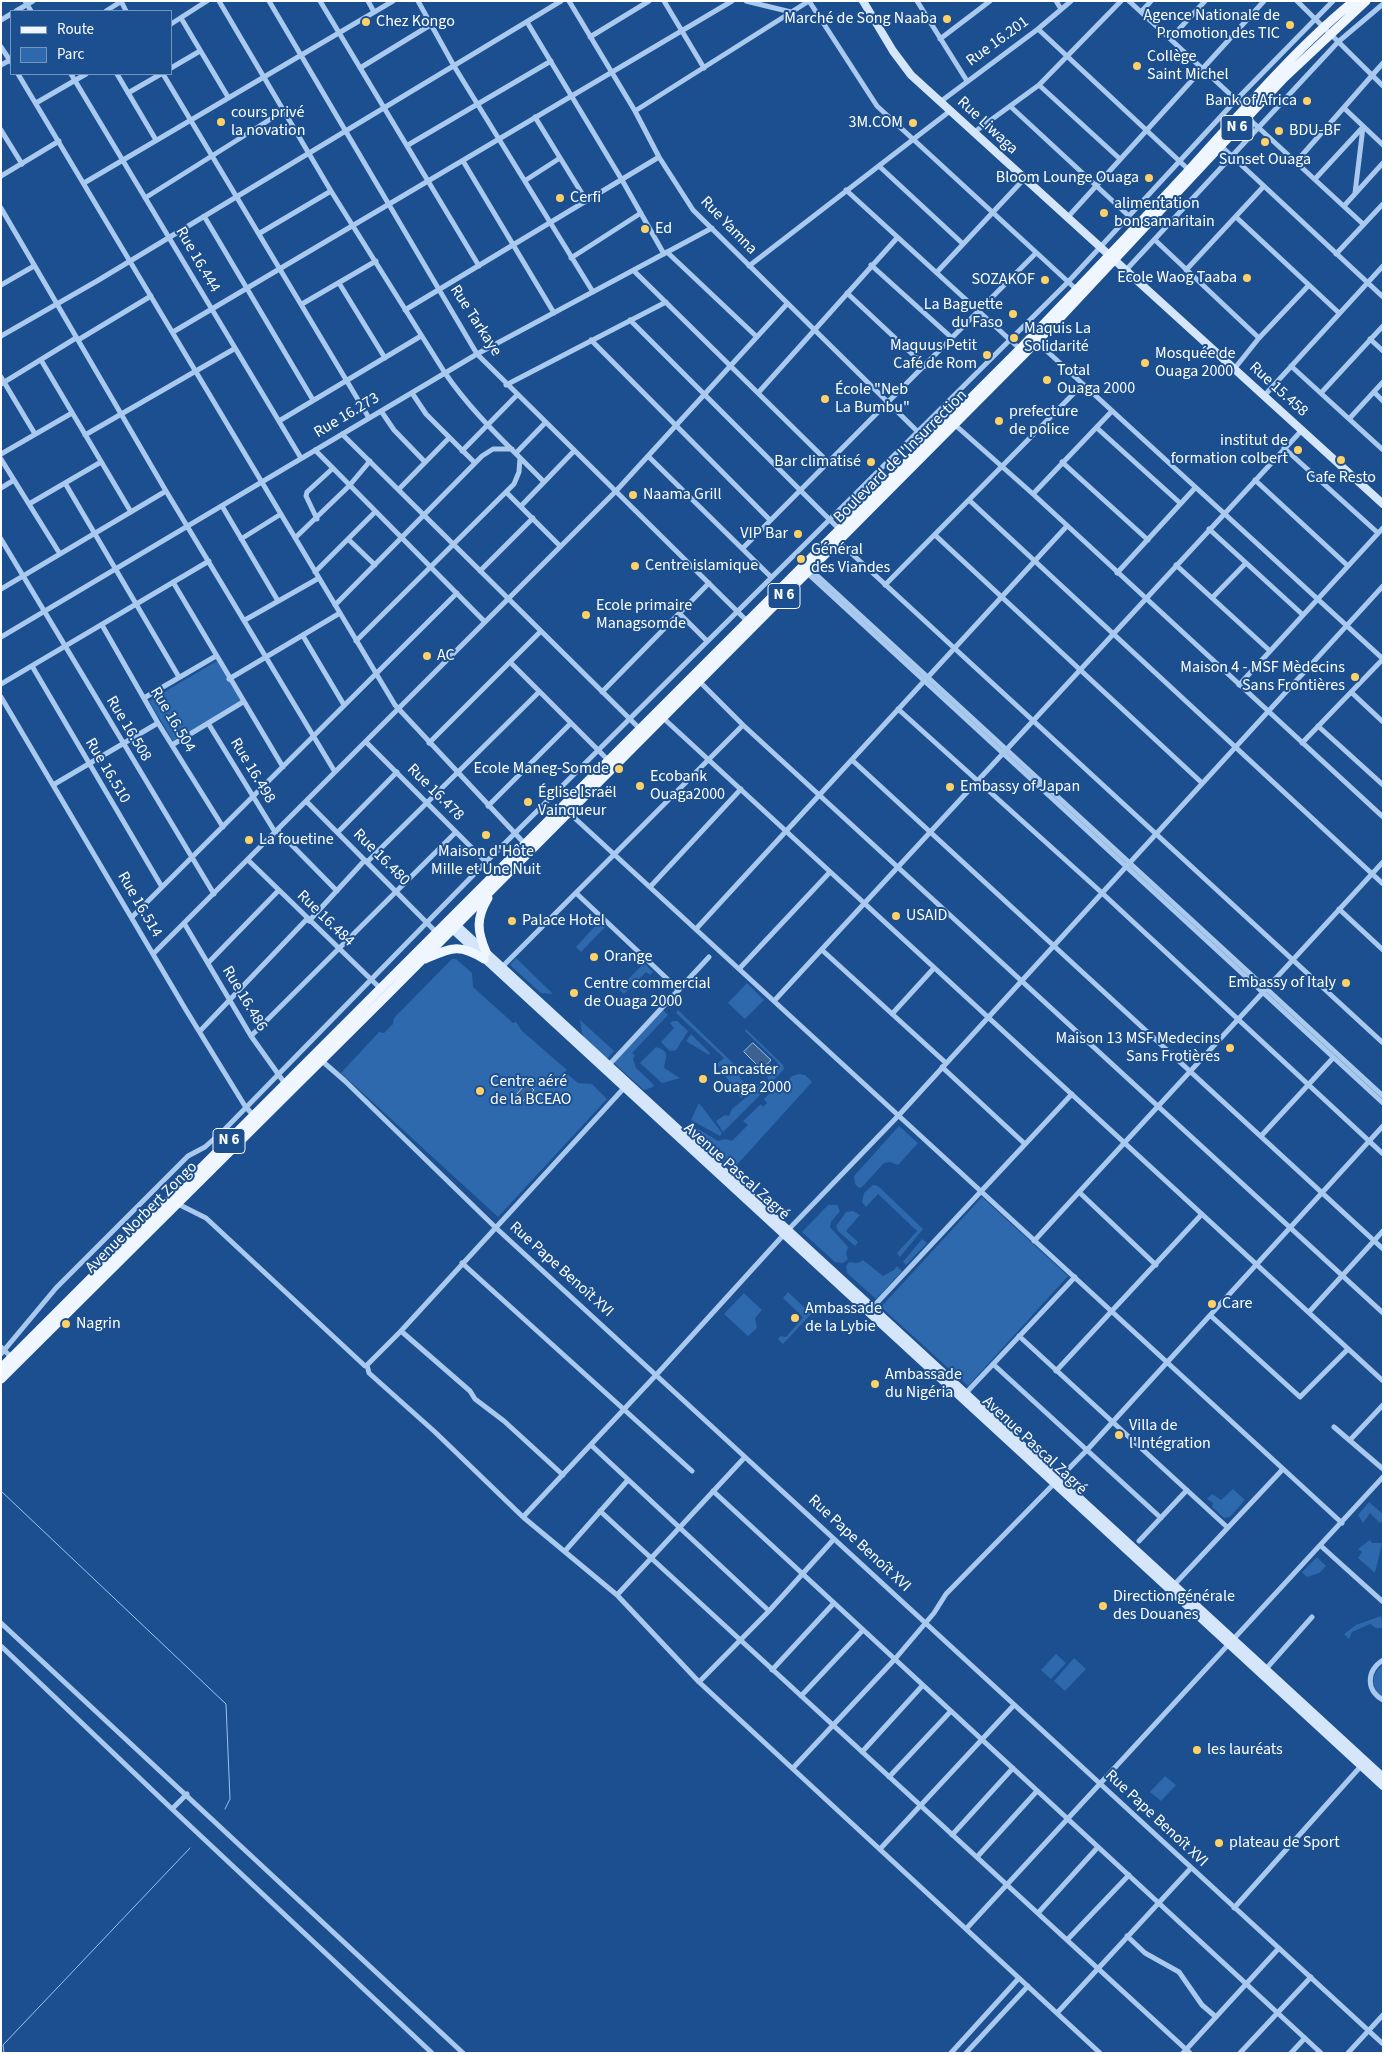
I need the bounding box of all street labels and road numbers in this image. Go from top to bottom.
street label: Rue 16.201 [963,13,1033,71]
street label: Rue Liwaga [953,93,1021,159]
road number: N 6 [1221,116,1253,140]
street label: Rue Yamna [696,193,760,259]
street label: Rue 16.444 [171,224,223,296]
street label: Rue Tarkaye [445,282,505,360]
street label: Rue 15.458 [1245,359,1311,421]
street label: Boulevard de l'Insurrection [830,386,972,528]
street label: Rue 16.273 [311,389,383,443]
road number: N 6 [768,584,800,608]
street label: Rue 16.504 [145,684,199,756]
street label: Rue 16.508 [101,693,155,765]
street label: Rue 16.510 [80,735,134,807]
street label: Rue 16.498 [225,735,279,807]
street label: Rue 16.478 [403,761,467,825]
street label: Rue 16.480 [349,826,413,890]
street label: Rue 16.514 [113,869,165,941]
street label: Rue 16.484 [292,887,358,951]
street label: Rue 16.486 [217,963,271,1035]
street label: Avenue Pascal Zagré [679,1119,793,1225]
road number: N 6 [213,1128,245,1154]
street label: Avenue Norbert Zongo [82,1158,202,1278]
street label: Rue Pape Benoît XVI [505,1218,617,1322]
street label: Avenue Pascal Zagré [978,1393,1090,1499]
street label: Rue Pape Benoît XVI [804,1492,914,1596]
street label: Rue Pape Benoît XVI [1101,1767,1211,1871]

